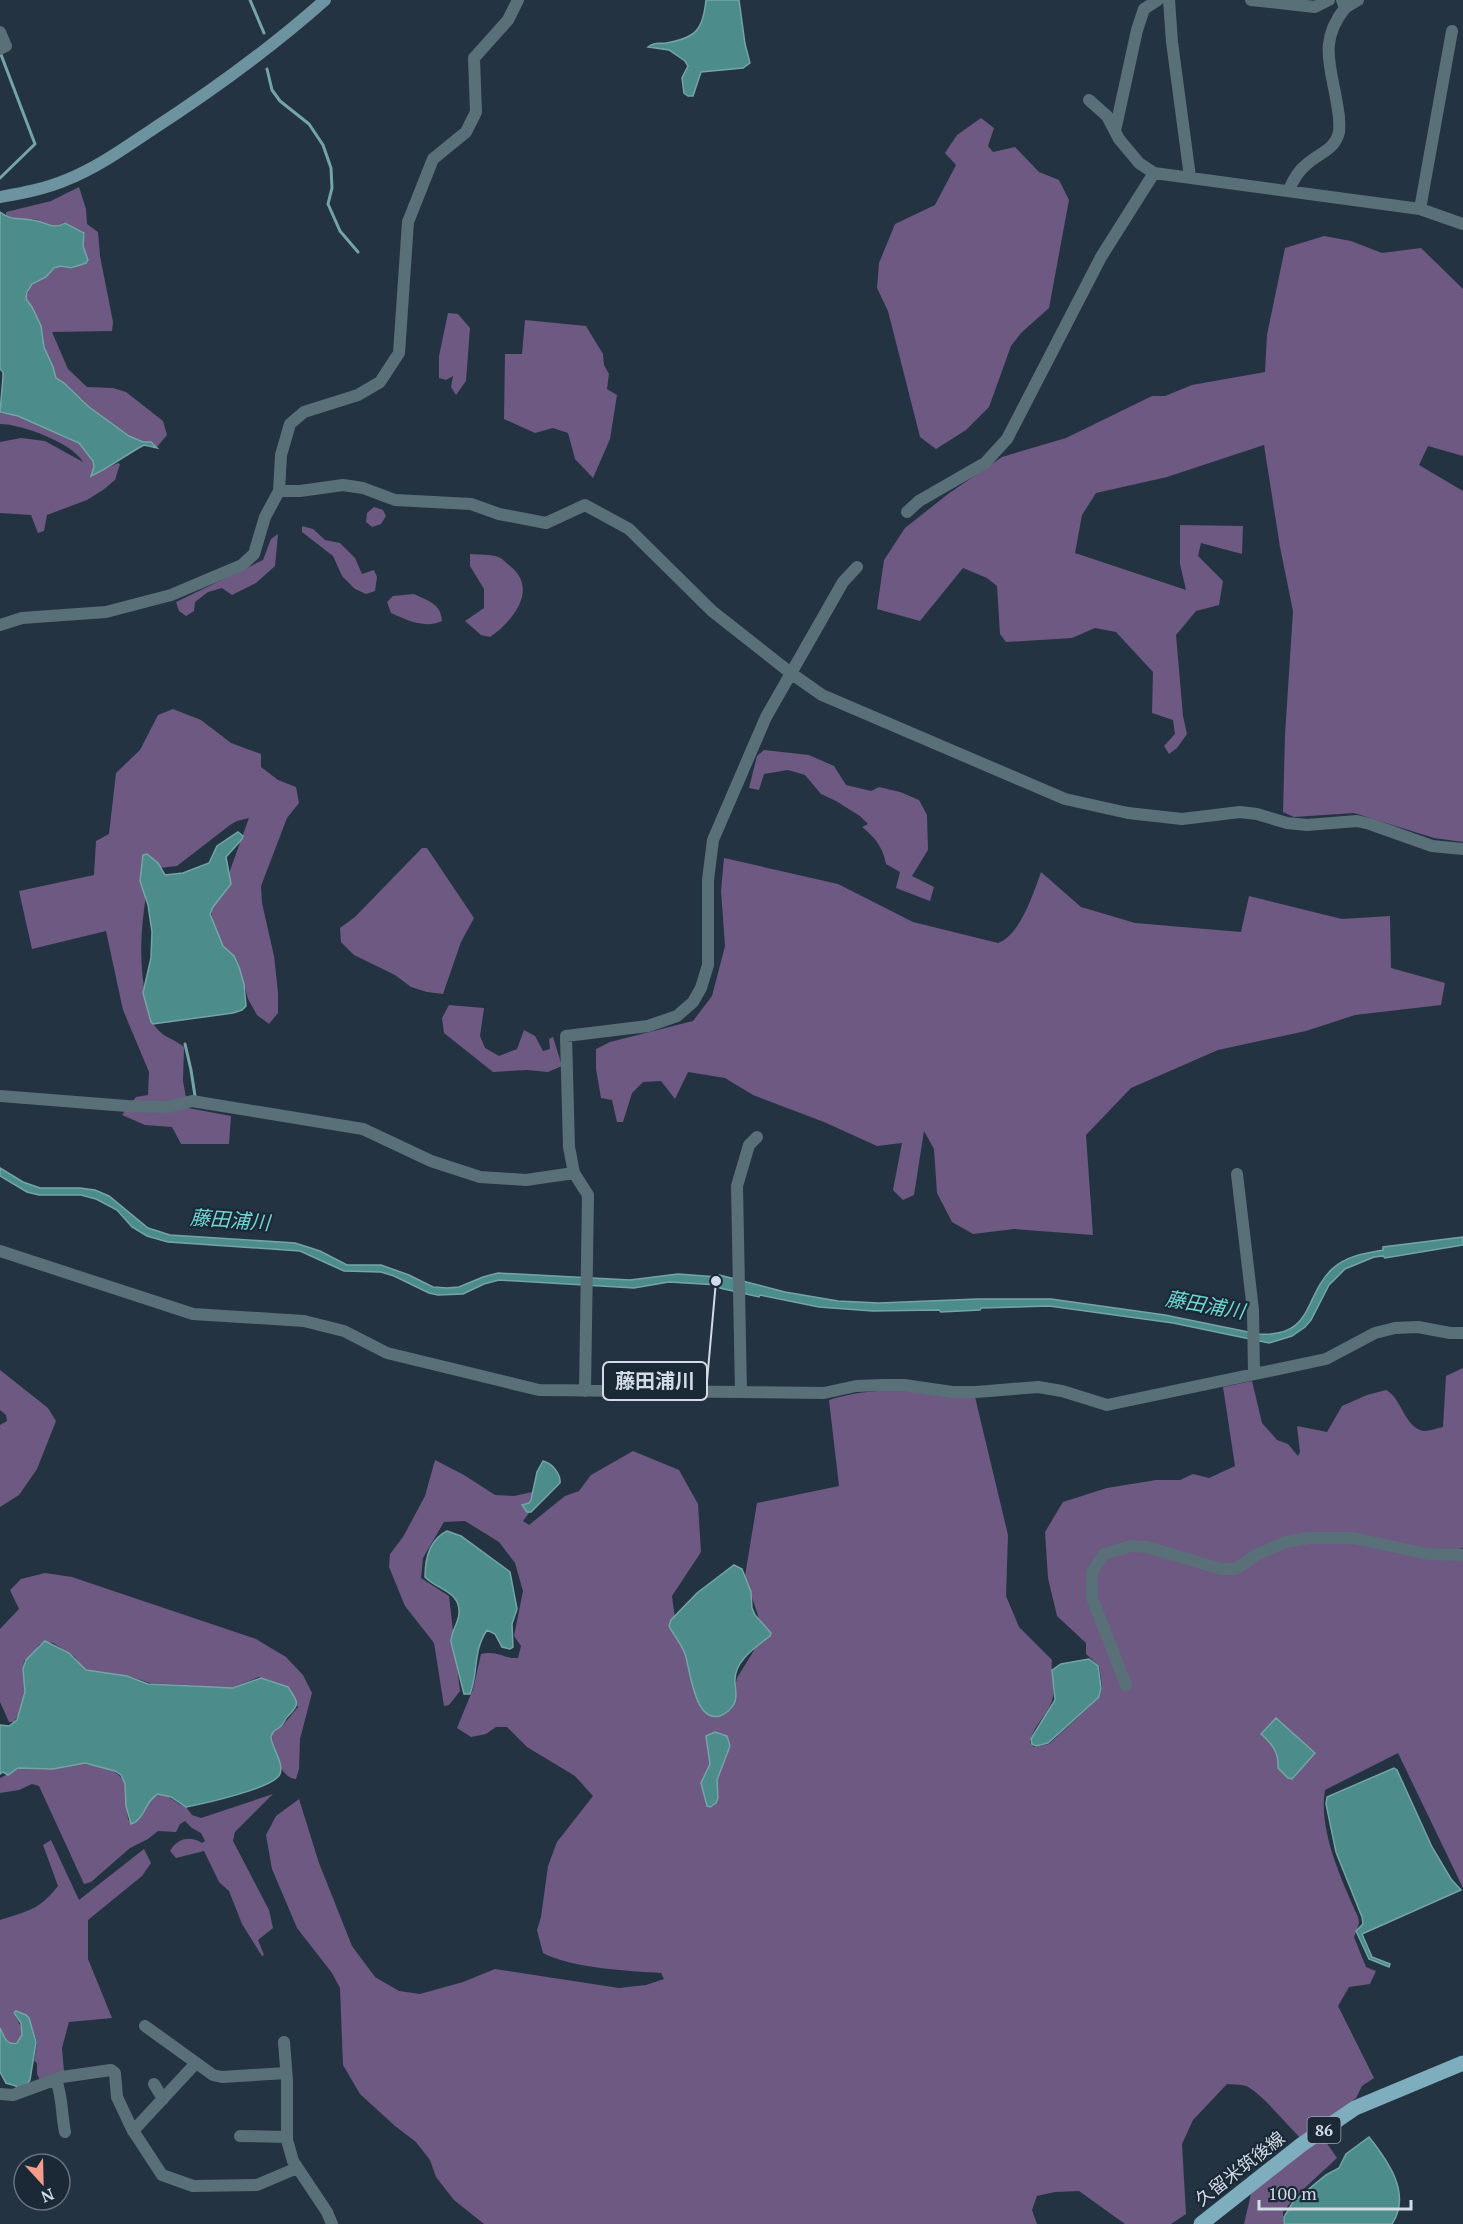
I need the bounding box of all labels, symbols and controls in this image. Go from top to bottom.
water label: 藤田浦川 [189,1203,273,1236]
water label: 藤田浦川 [1163,1284,1249,1325]
callout: 藤田浦川 [603,1362,707,1400]
text: 藤田浦川 [615,1367,695,1394]
road number: 86 [1308,2117,1340,2143]
street label: 久留米筑後線 [1189,2126,1289,2211]
north arrow [12,2152,72,2212]
scale bar [1259,2173,1410,2211]
text: 100 m [1268,2181,1317,2205]
text: N [38,2183,57,2208]

